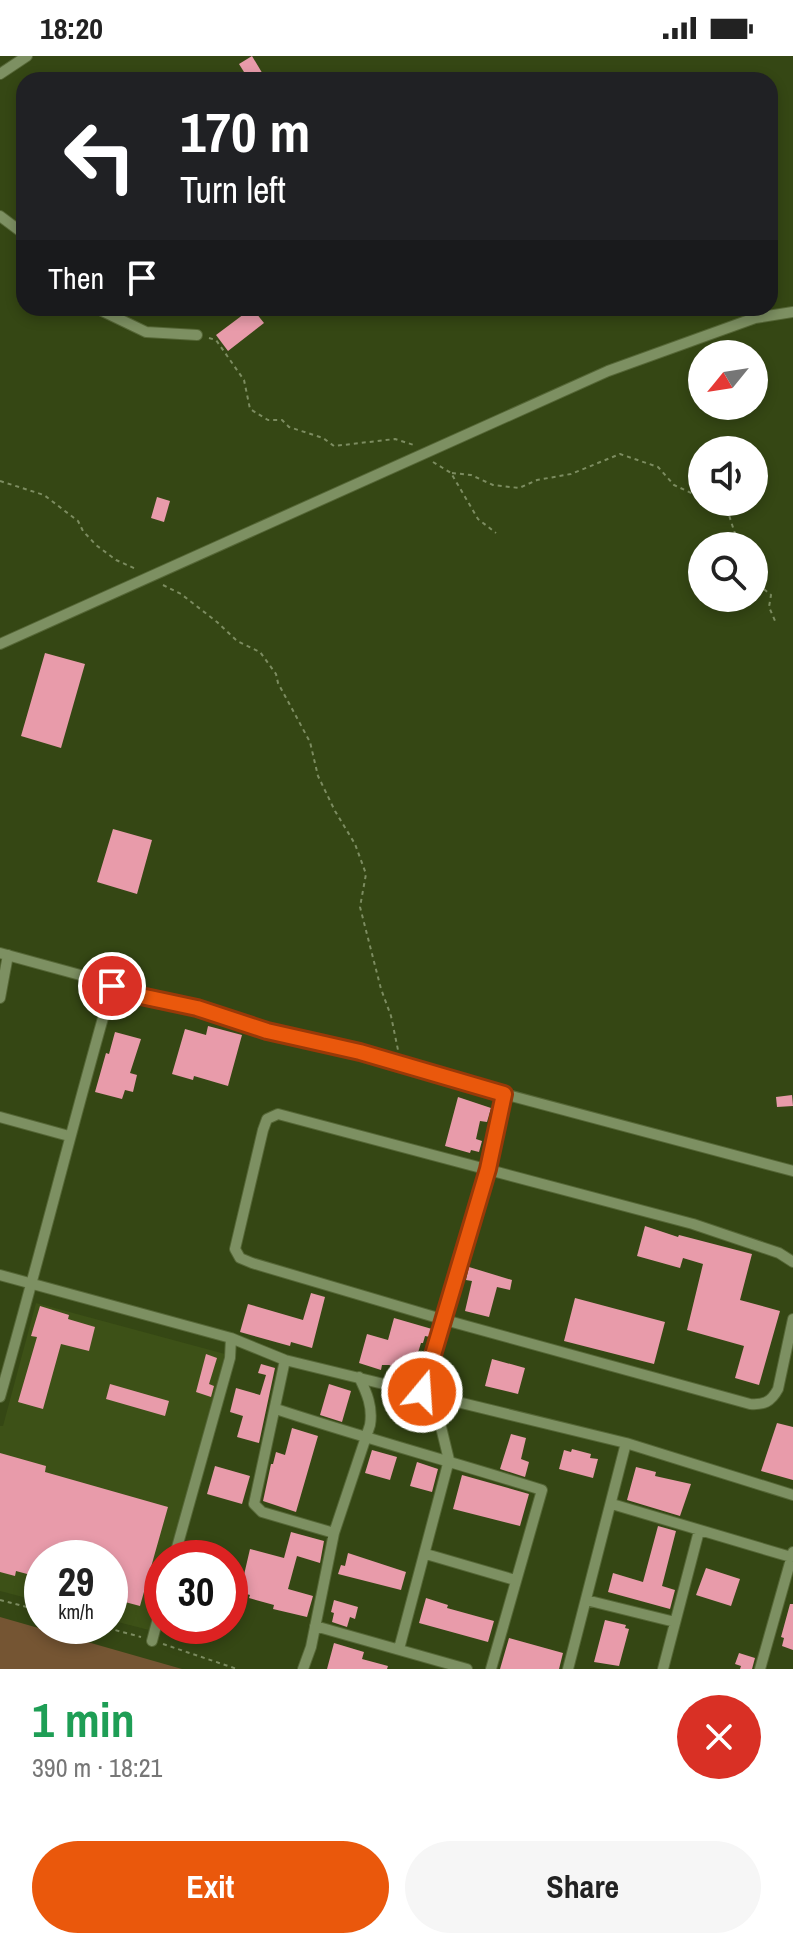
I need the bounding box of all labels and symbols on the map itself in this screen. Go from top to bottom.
north arrow [688,340,768,420]
pin [78,952,146,1020]
position arrow [380,1350,464,1434]
speed limit sign: 30 [144,1540,248,1644]

